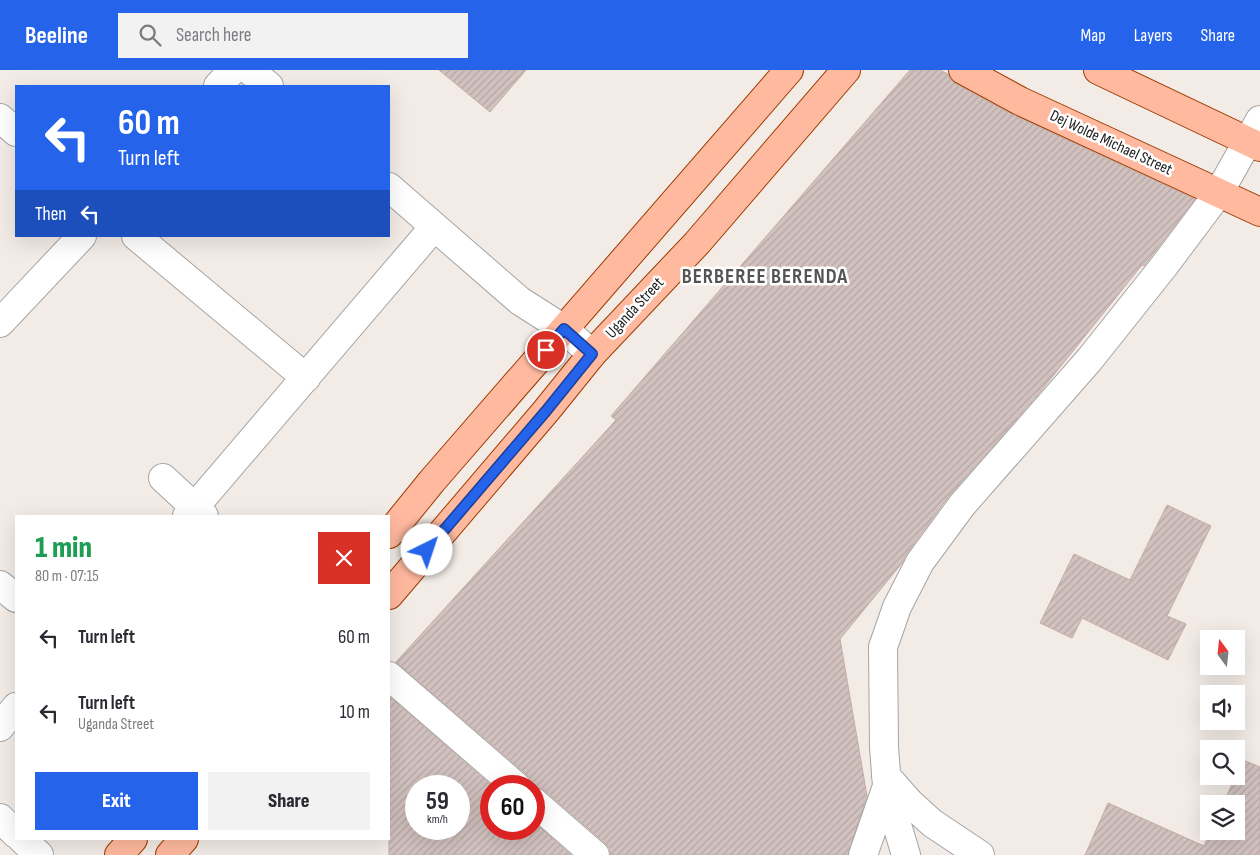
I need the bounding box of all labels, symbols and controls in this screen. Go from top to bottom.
search box [118,13,468,58]
text: Beeline [25,21,88,50]
icon: search [136,21,164,49]
text: Search here [176,24,251,47]
text: Map [1081,25,1106,46]
text: Layers [1134,25,1173,46]
text: Share [1201,25,1235,46]
text: 60 m [118,102,180,145]
icon: left [35,105,100,170]
street label: Dej Wolde Michael Street [1047,106,1175,180]
text: Turn left [118,145,180,172]
icon: left [76,200,104,228]
text: Then [35,203,66,226]
district label: BERBEREE BERENDA [682,264,848,289]
street label: Uganda Street [602,274,668,342]
pin [525,329,567,371]
icon: arrive [532,336,560,364]
position arrow [400,523,452,575]
text: 1 min [35,530,92,566]
button: close [318,532,370,584]
text: 80 m · 07:15 [35,567,99,586]
icon: left [35,624,63,652]
text: Turn left [78,626,135,649]
text: 60 m [338,626,370,649]
north arrow [1200,630,1245,675]
map controls [1200,630,1245,840]
button: sound [1200,685,1245,730]
text: Turn left [78,692,135,715]
icon: left [35,699,63,727]
text: 10 m [340,701,370,724]
text: Uganda Street [78,715,154,734]
button: search [1200,740,1245,785]
button: Exit [35,772,198,830]
button: Share [208,772,370,830]
speed limit sign: 60 [480,775,545,840]
text: 59 [426,786,449,817]
button: layers [1200,795,1245,840]
text: km/h [427,812,448,827]

